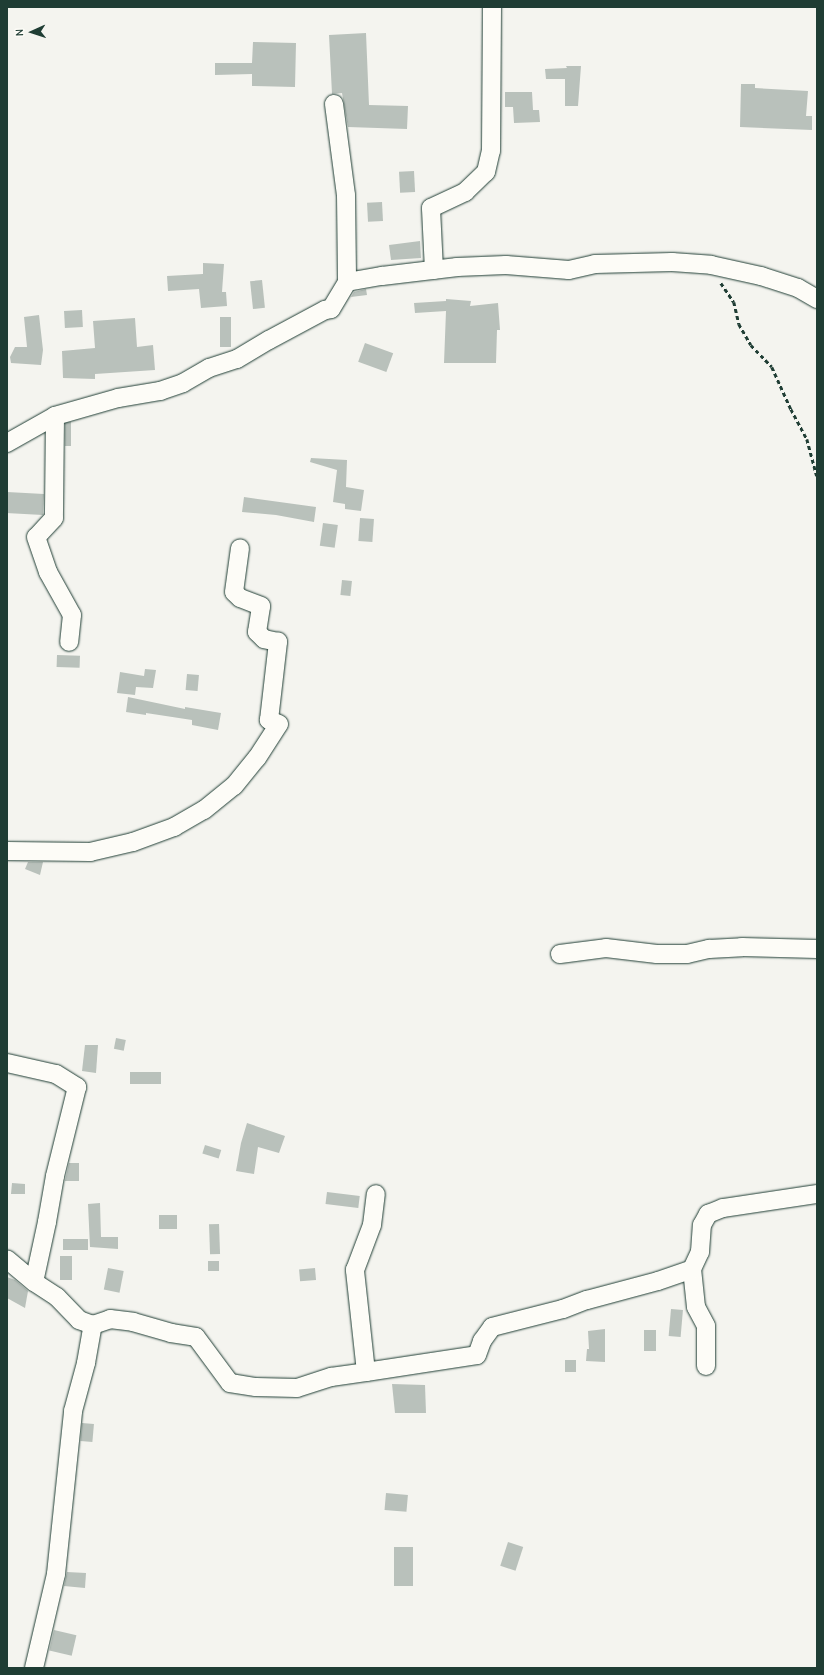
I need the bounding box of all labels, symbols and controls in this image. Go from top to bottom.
north arrow [12,12,52,52]
text: N [13,29,26,37]

